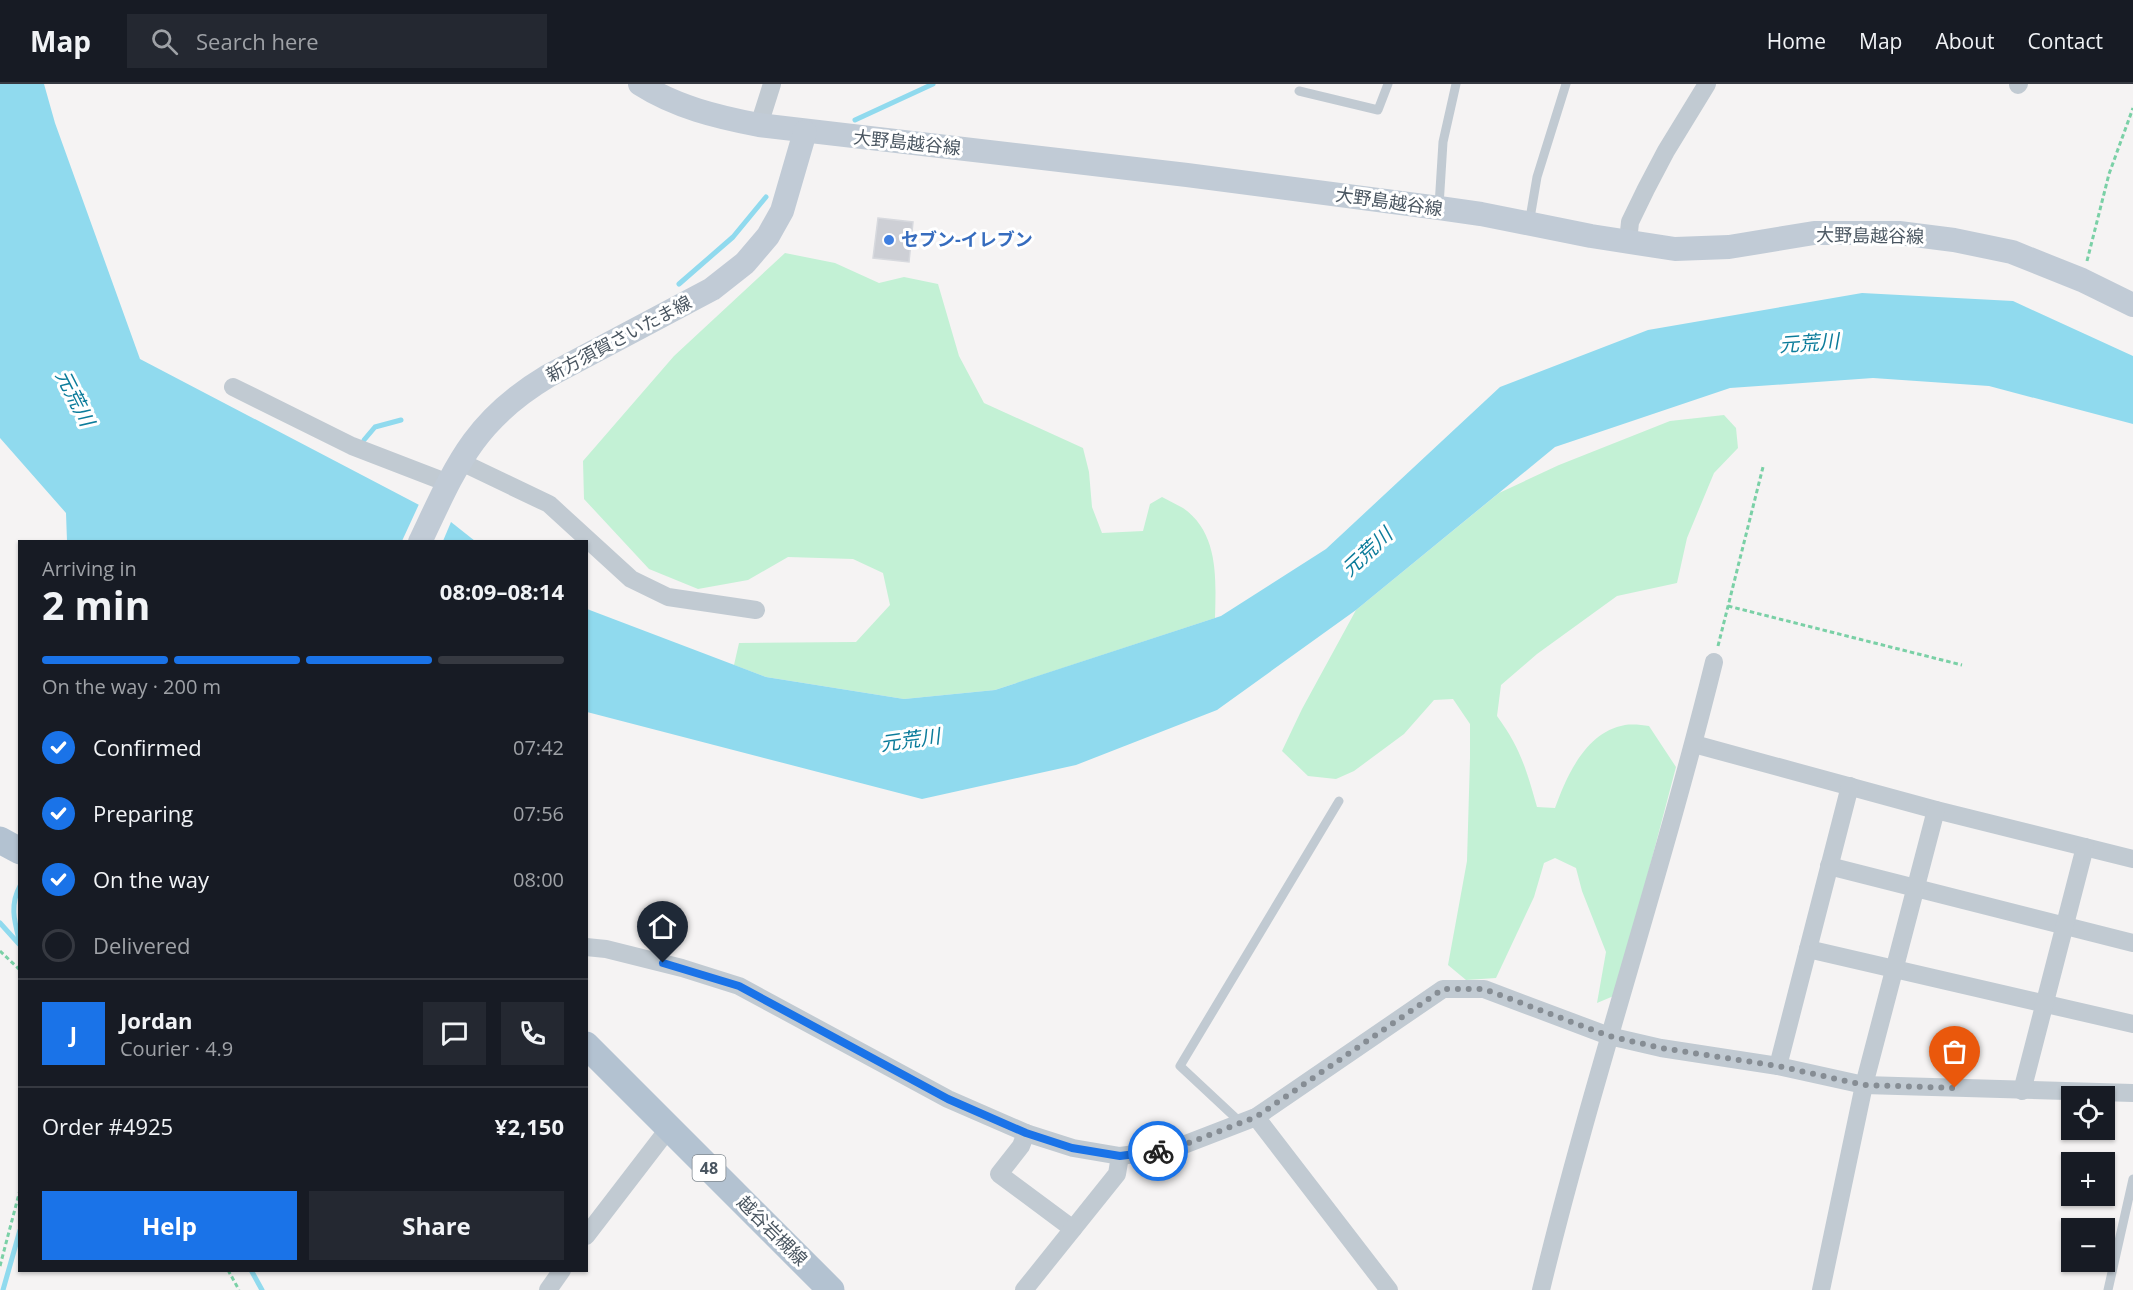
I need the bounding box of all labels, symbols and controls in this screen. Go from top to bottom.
search box [127,14,547,68]
text: Map [30,22,91,60]
icon: search [148,25,181,58]
text: Search here [196,26,319,56]
text: Home [1767,27,1826,55]
text: Map [1859,27,1902,55]
text: About [1935,27,1995,55]
text: Contact [2028,27,2103,55]
street label: 大野島越谷線 [852,124,962,160]
street label: 大野島越谷線 [1334,182,1444,220]
street label: 大野島越谷線 [1816,222,1924,248]
place label: セブン-イレブン [901,227,1033,251]
marker: セブン-イレブン [882,233,896,247]
street label: 新方須賀さいたま線 [542,290,695,387]
water label: 元荒川 [1778,327,1842,358]
water label: 元荒川 [50,365,102,432]
water label: 元荒川 [1336,520,1399,582]
text: Arriving in [42,555,137,582]
text: 08:09–08:14 [440,576,564,606]
text: 2 min [42,578,150,631]
text: On the way · 200 m [42,673,221,700]
water label: 元荒川 [878,722,943,757]
icon: check [42,731,75,764]
text: Confirmed [93,732,202,762]
text: 07:42 [513,734,564,761]
icon: check [42,797,75,830]
text: Preparing [93,798,193,828]
text: 07:56 [513,800,564,827]
icon: check [42,863,75,896]
text: On the way [93,864,209,894]
text: 08:00 [513,866,564,893]
pin [637,901,688,963]
icon: home [646,910,679,943]
text: Delivered [93,930,191,960]
button: chat [423,1002,486,1065]
button: phone [501,1002,564,1065]
text: Jordan [120,1005,193,1035]
text: J [70,1018,77,1048]
pin [1929,1026,1980,1088]
text: Courier · 4.9 [120,1035,233,1062]
icon: bag [1938,1035,1971,1068]
map controls [2061,1086,2115,1272]
button: locate [2061,1086,2115,1140]
text: Order #4925 [42,1111,173,1141]
text: ¥2,150 [495,1111,564,1141]
courier [1128,1121,1188,1181]
icon: bike [1142,1135,1175,1168]
button: + [2061,1152,2115,1206]
road number: 48 [692,1155,726,1181]
street label: 越谷岩槻線 [732,1190,813,1271]
button: Help [42,1191,297,1260]
button: Share [309,1191,564,1260]
button: − [2061,1218,2115,1272]

